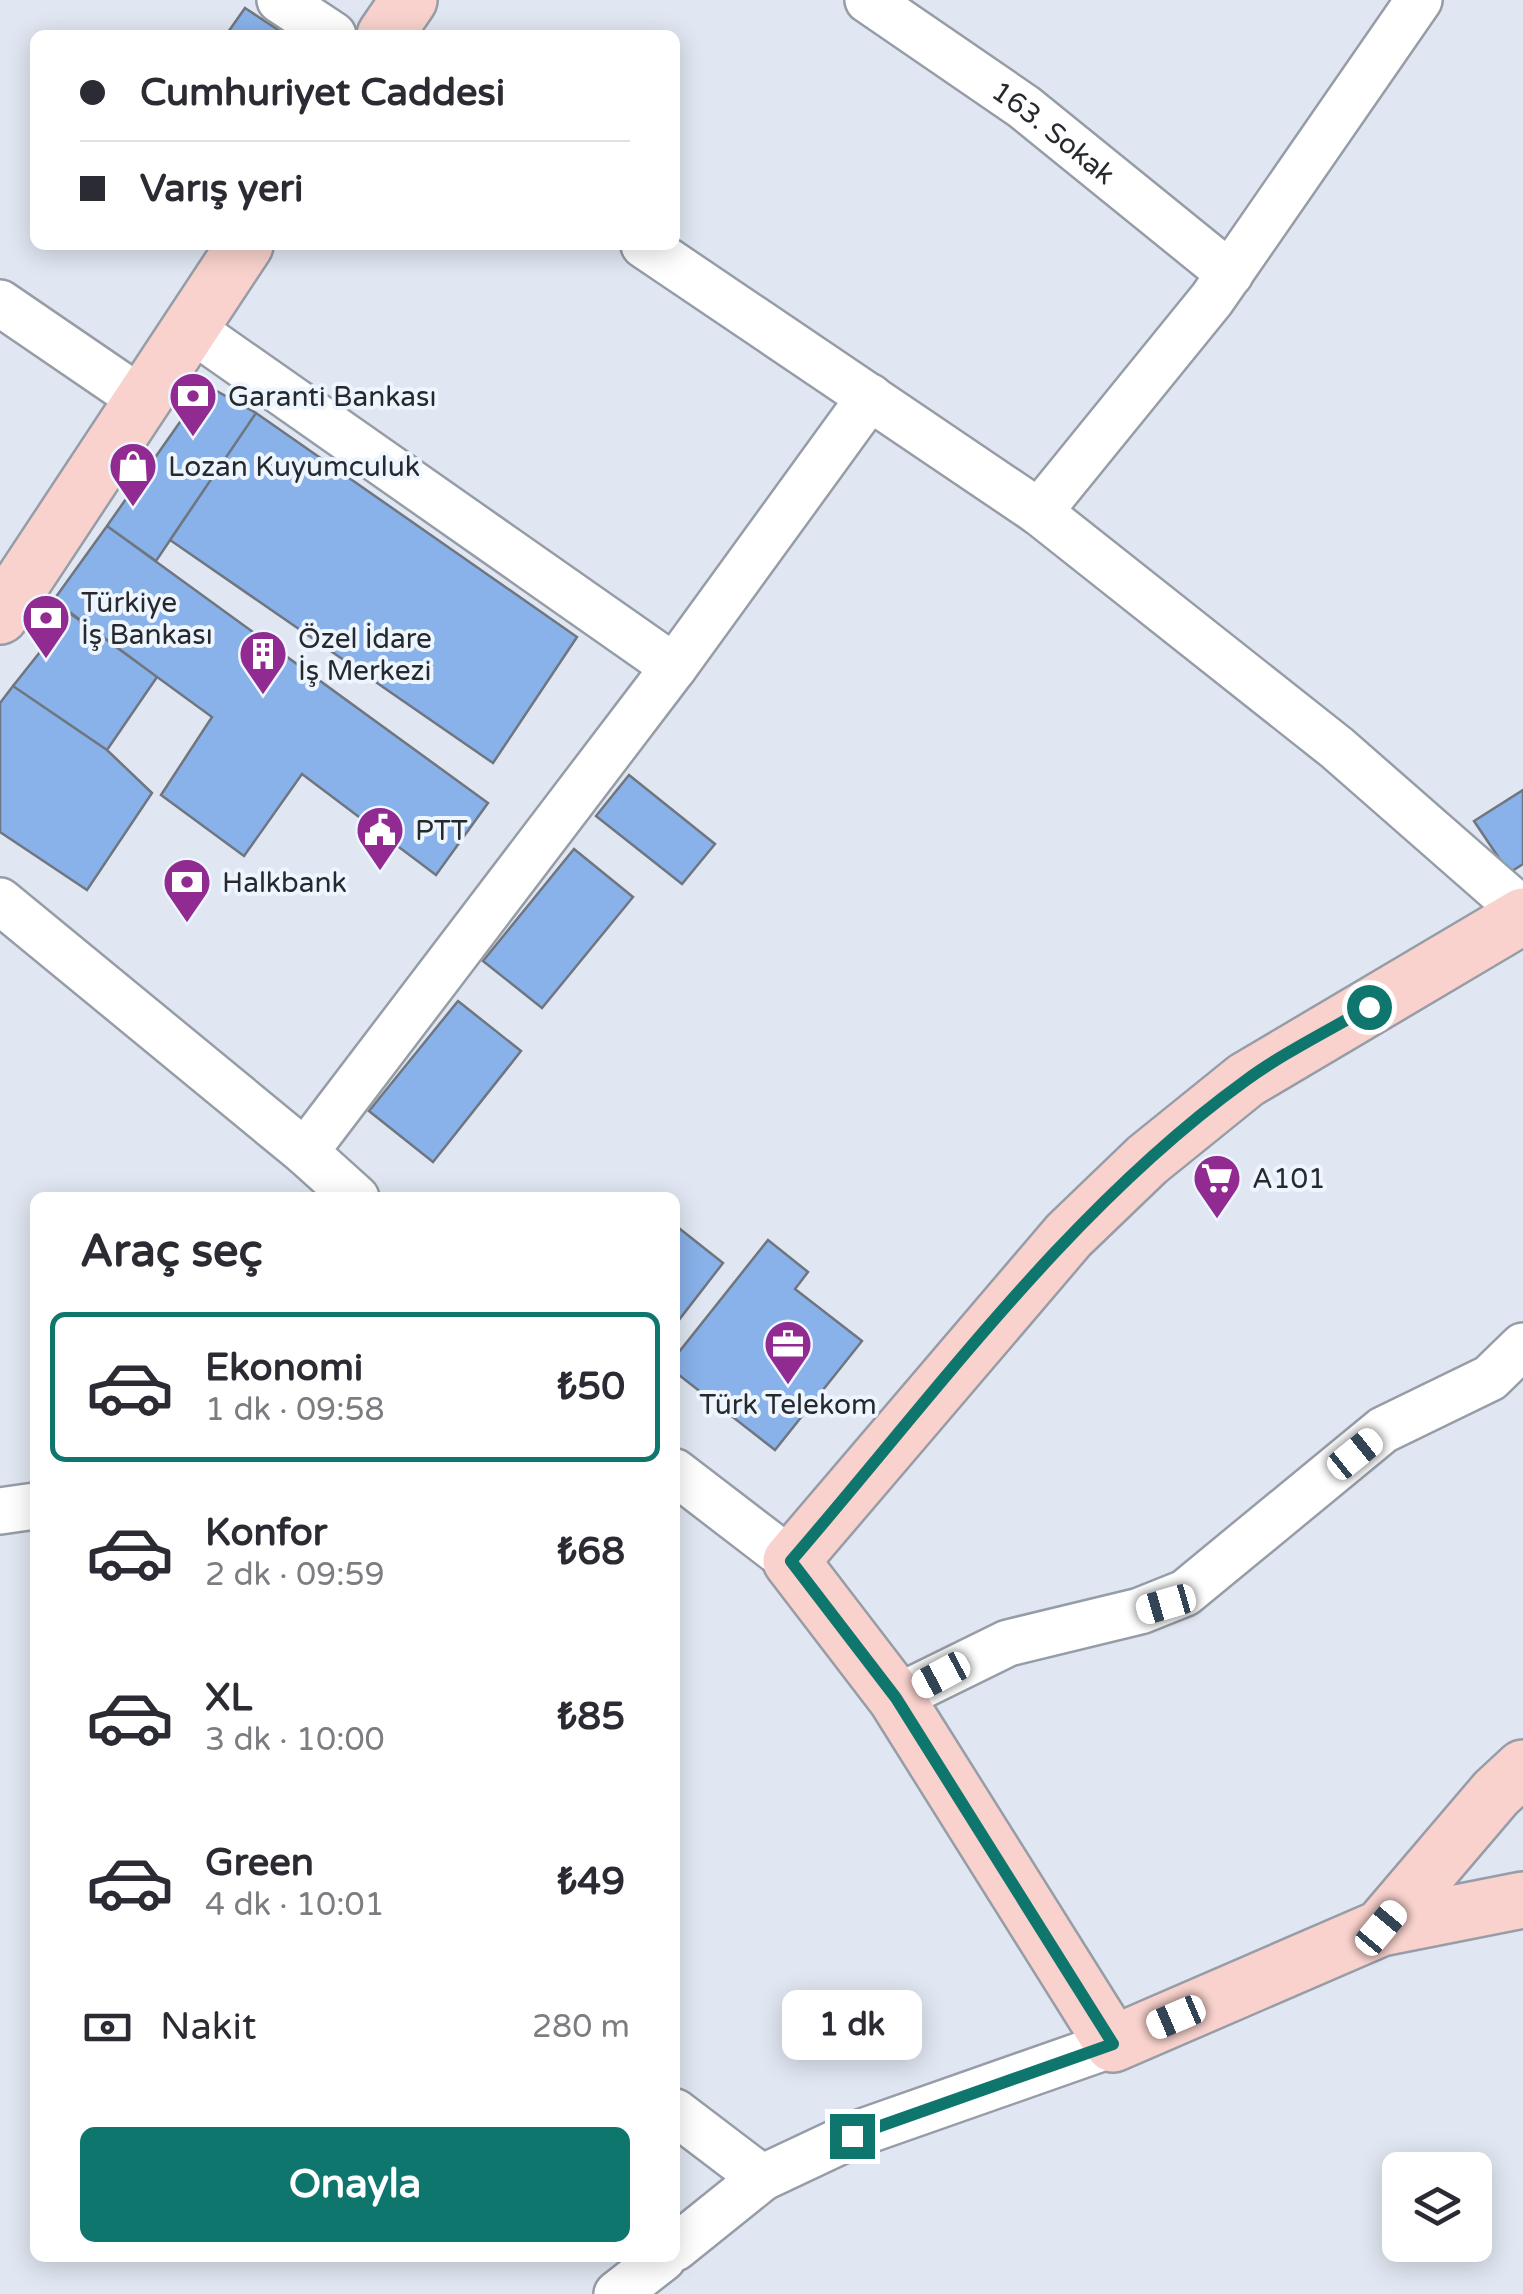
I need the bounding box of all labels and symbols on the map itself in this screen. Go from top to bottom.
street label: 163. Sokak [985,74,1122,192]
bank icon: Garanti Bankası [167,370,219,438]
place label: Garanti Bankası [228,380,436,414]
shop icon: Lozan Kuyumculuk [107,440,159,508]
place label: Lozan Kuyumculuk [168,450,420,484]
place label: Türkiye İş Bankası [81,586,213,652]
bank icon: Türkiye İş Bankası [20,592,72,660]
place label: Özel İdare İş Merkezi [298,622,432,688]
building icon: Özel İdare İş Merkezi [237,628,289,696]
public building icon: PTT [354,804,406,872]
place label: PTT [415,814,468,848]
bank icon: Halkbank [161,856,213,924]
place label: Halkbank [222,866,347,900]
route start [1347,985,1392,1030]
supermarket icon: A101 [1191,1152,1243,1220]
place label: A101 [1252,1162,1326,1196]
office icon: Türk Telekom [762,1318,814,1386]
place label: Türk Telekom [699,1388,877,1422]
car [1322,1423,1388,1485]
car [1133,1581,1199,1627]
car [907,1648,975,1702]
car [1350,1895,1412,1961]
callout: 1 dk [782,1991,922,2061]
car [1143,1991,1209,2043]
route end [830,2114,875,2159]

